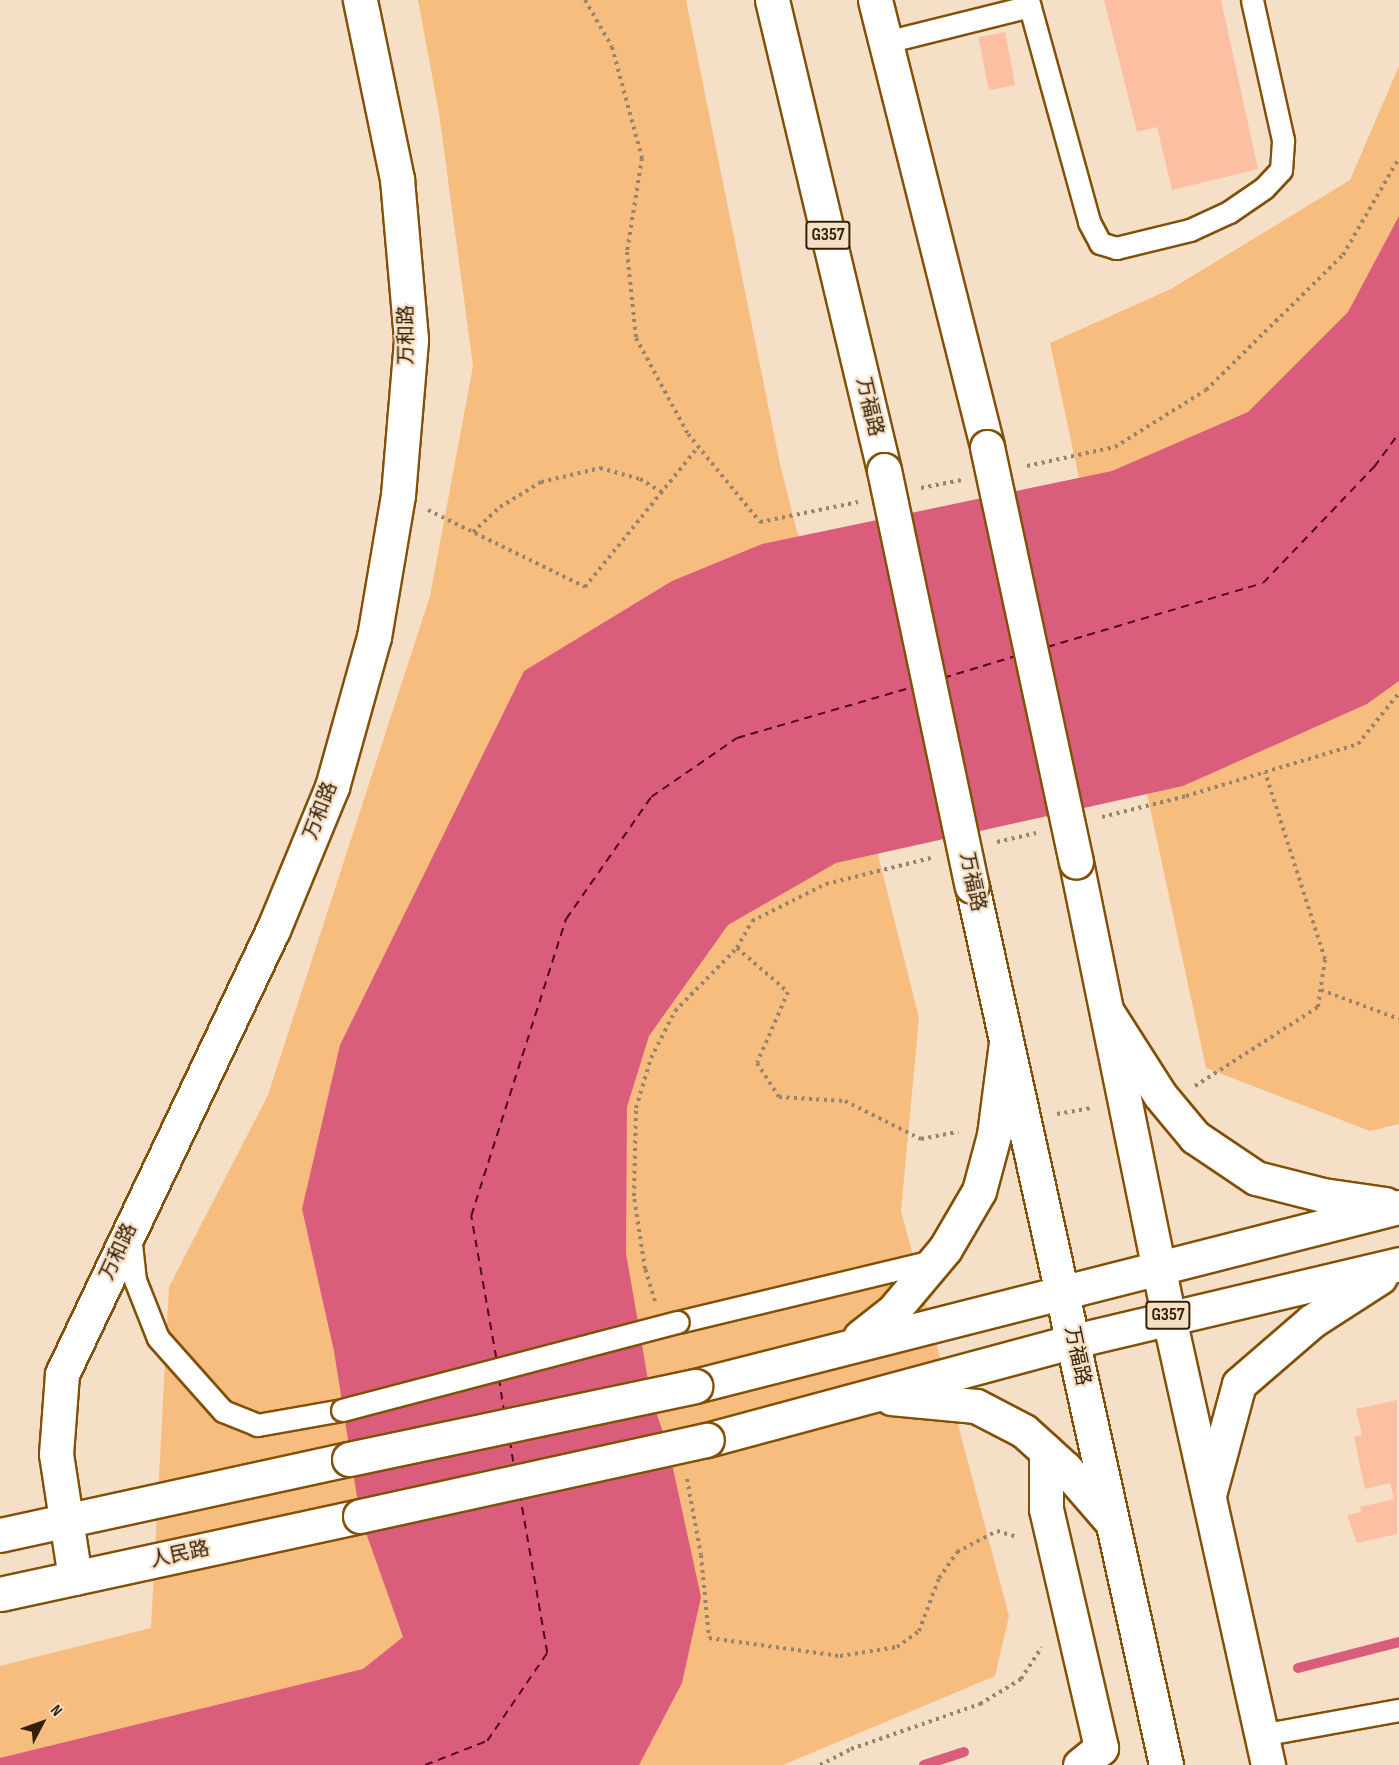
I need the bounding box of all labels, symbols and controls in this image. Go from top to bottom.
road number: G357 [804,220,852,250]
street label: 万和路 [395,305,419,365]
street label: 万福路 [851,375,887,439]
street label: 万和路 [299,779,343,843]
street label: 万福路 [954,850,990,914]
street label: 万和路 [95,1220,143,1284]
road number: G357 [1144,1300,1192,1330]
street label: 万福路 [1059,1324,1095,1388]
street label: 人民路 [148,1537,212,1573]
north arrow [12,1693,72,1753]
text: N [46,1701,66,1720]

